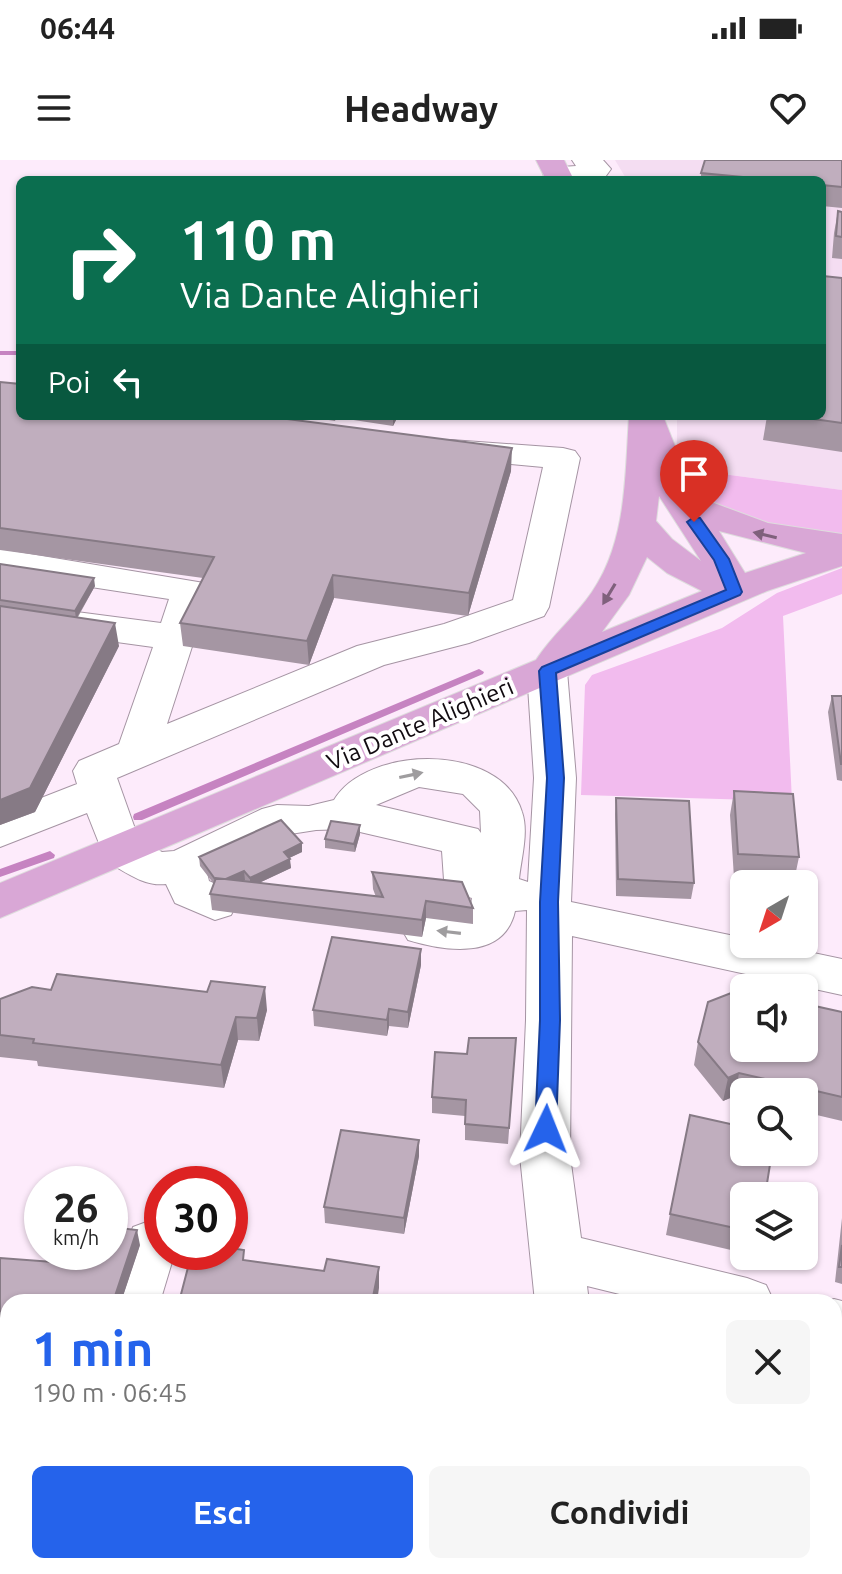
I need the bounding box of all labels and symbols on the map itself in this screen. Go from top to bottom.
pin [660,440,728,522]
one-way arrow [752,528,777,541]
one-way arrow [602,583,616,605]
street label: Via Dante Alighieri [323,672,517,776]
one-way arrow [399,769,424,781]
north arrow [730,870,818,958]
one-way arrow [436,925,461,938]
position arrow [504,1087,588,1171]
speed limit sign: 30 [144,1166,248,1270]

